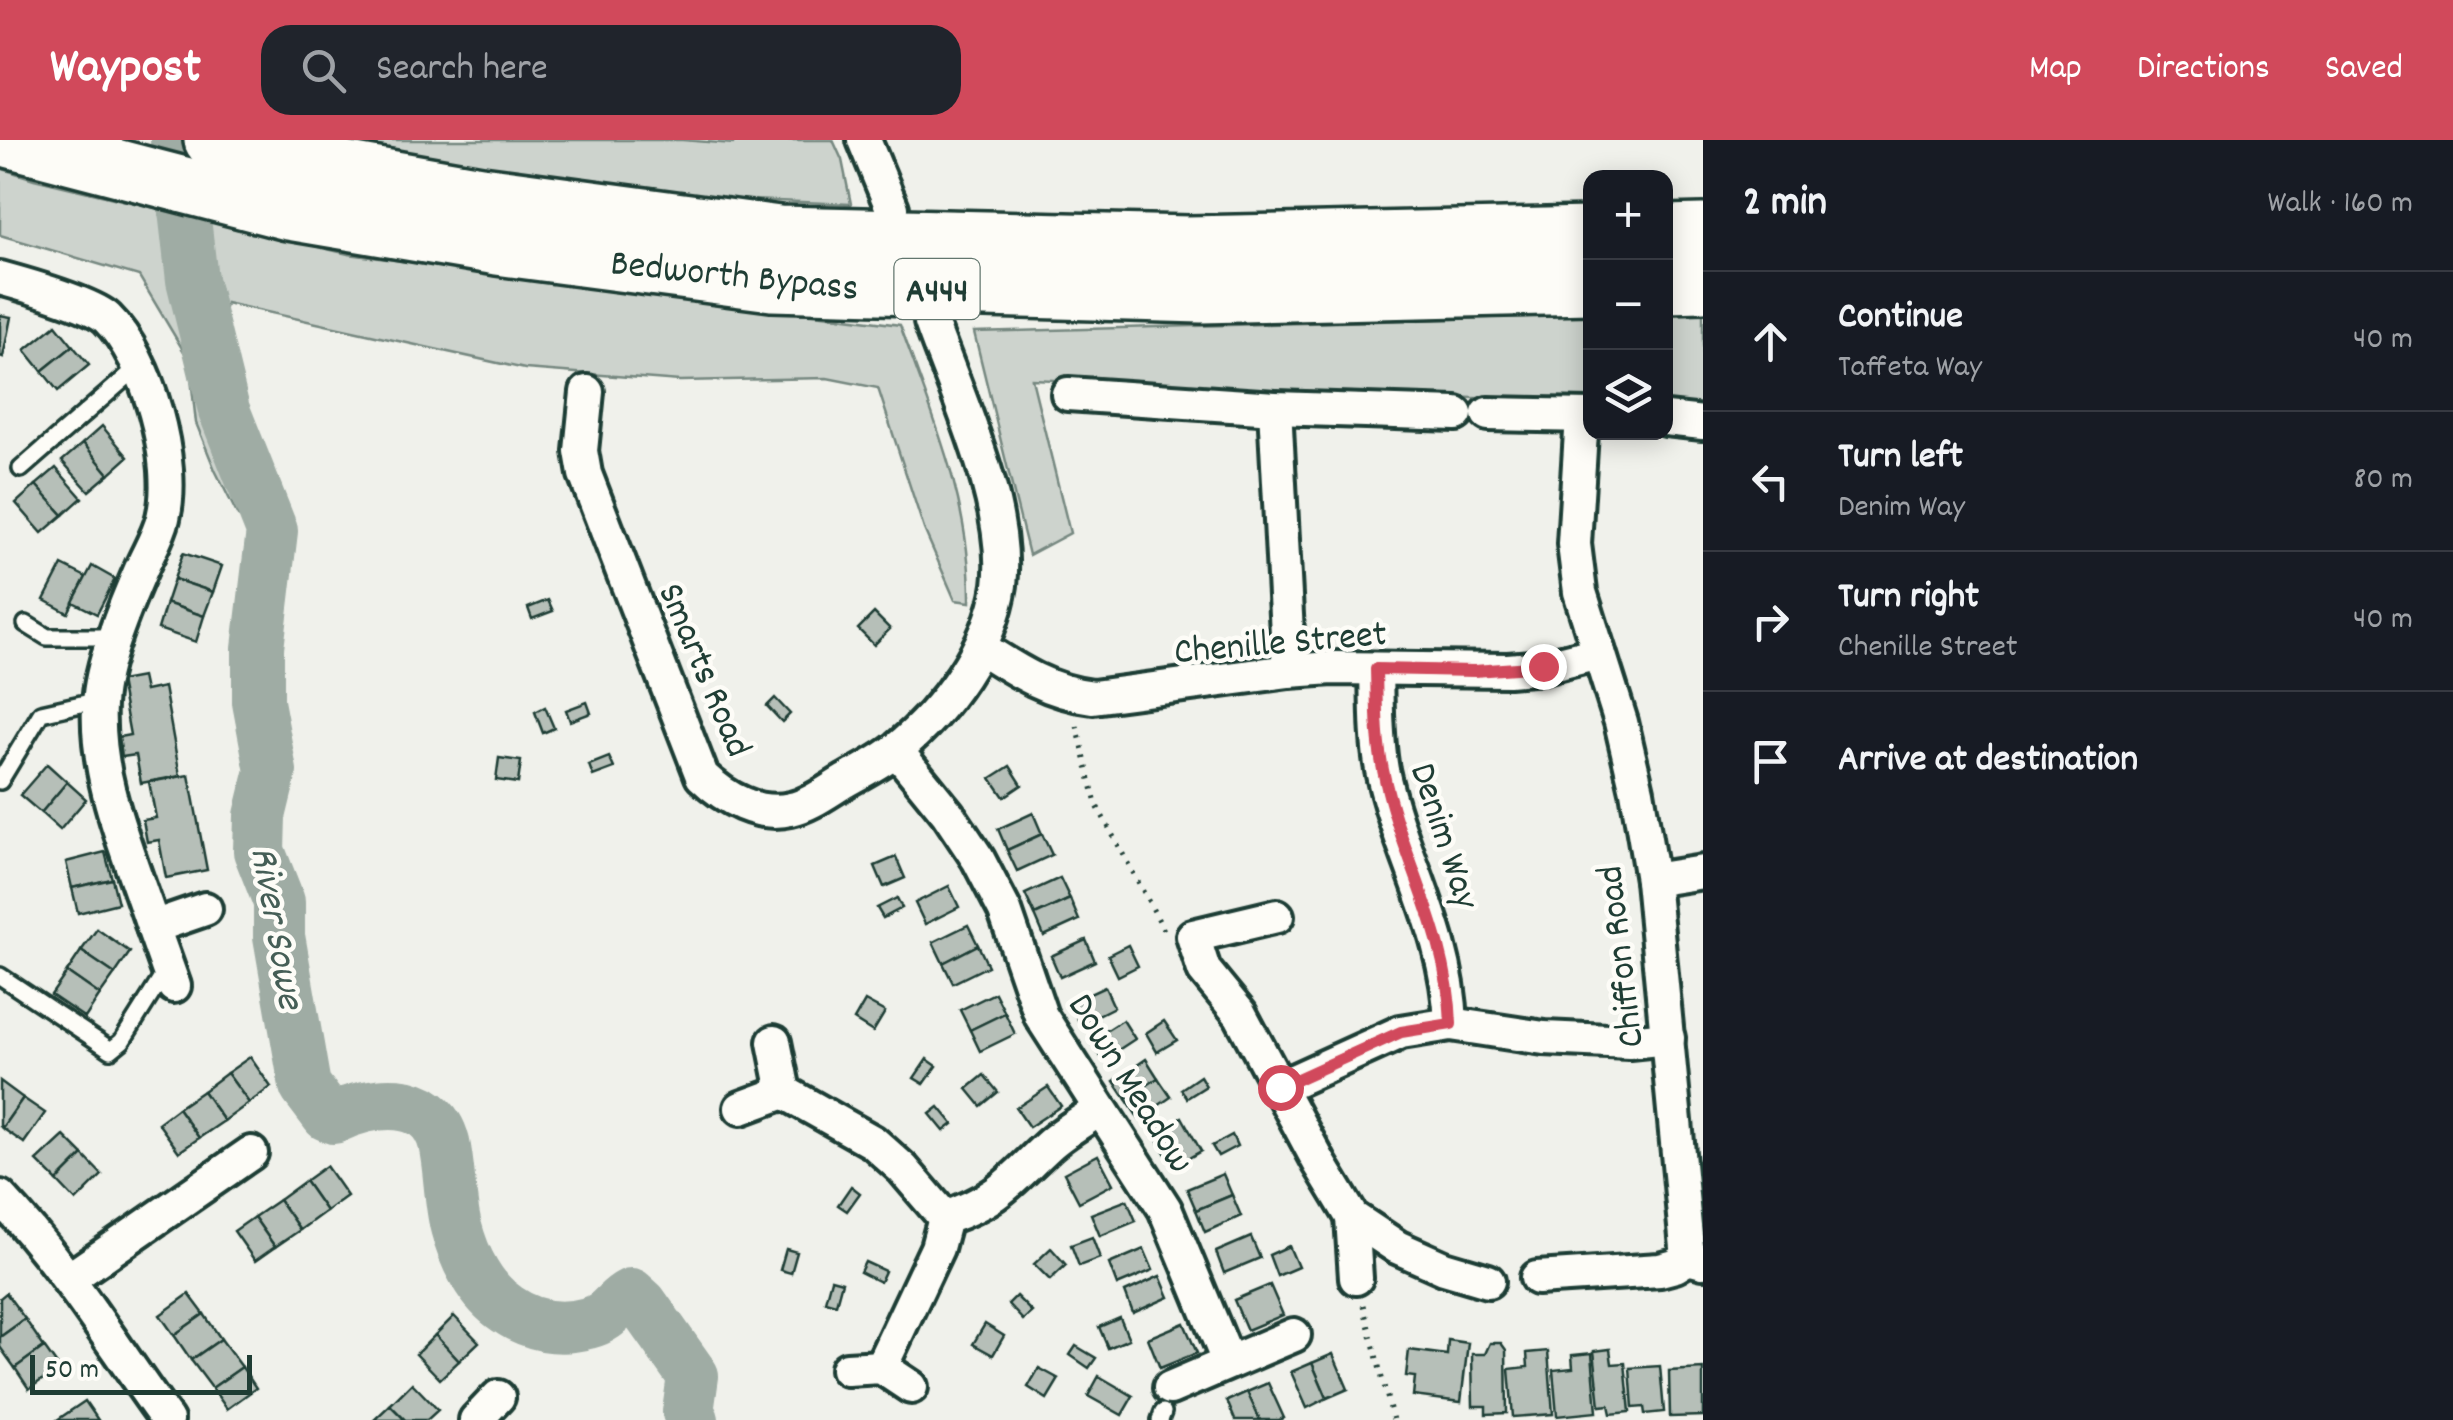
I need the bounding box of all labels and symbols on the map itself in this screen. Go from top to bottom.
street label: Bedworth Bypass [608,238,861,319]
road number: A444 [894,259,980,319]
street label: Smarts Road [641,575,763,767]
street label: Chenille Street [1172,609,1389,682]
route end [1521,644,1567,690]
street label: Denim Way [1392,757,1491,917]
water label: River Sowe [231,842,316,1016]
street label: Chiffon Road [1585,862,1662,1051]
street label: Down Meadow [1051,984,1206,1186]
route start [1258,1065,1304,1111]
scale bar [30,1350,252,1394]

